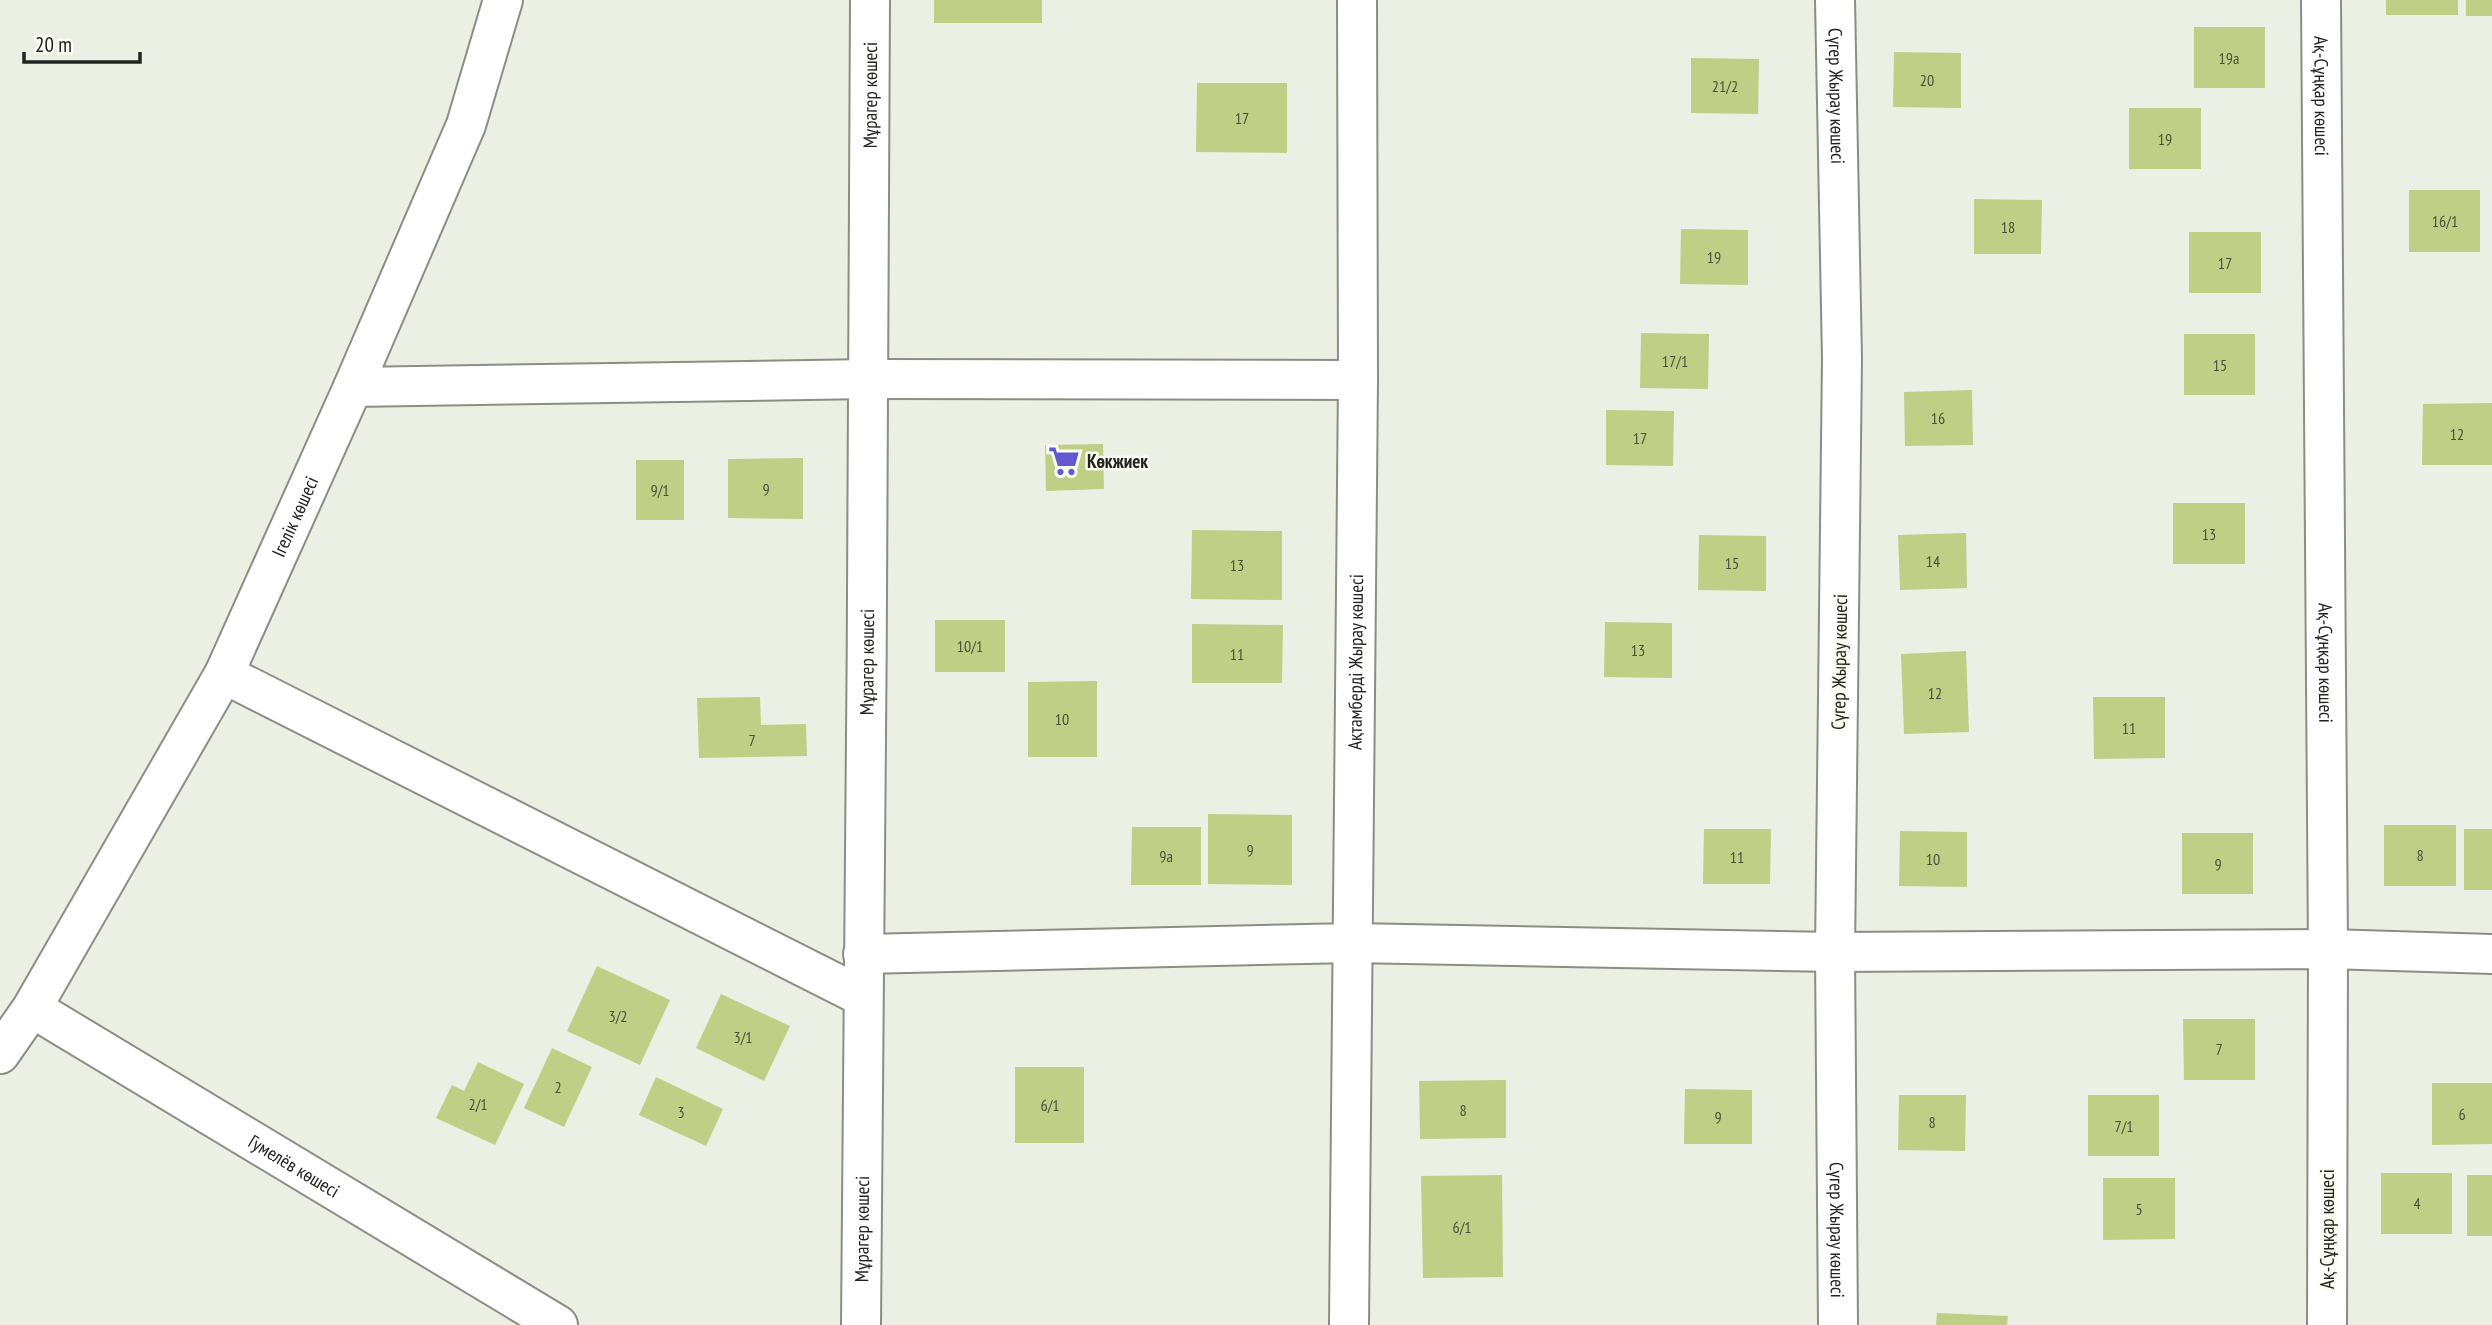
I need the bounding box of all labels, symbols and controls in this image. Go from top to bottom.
scale bar [24,21,140,65]
street label: Сүгер Жырау көшесі [1824,28,1850,164]
text: 20 m [35,31,72,58]
street label: Ақ-Сұңқар көшесі [2309,36,2334,156]
street label: Мұрагер көшесі [858,42,882,148]
house number: 19а [2219,48,2239,68]
house number: 20 [1920,70,1934,90]
house number: 21/2 [1712,76,1738,96]
house number: 17 [1235,108,1249,128]
house number: 19 [2158,129,2172,149]
house number: 16/1 [2432,211,2458,231]
house number: 18 [2001,217,2015,237]
house number: 19 [1707,247,1721,267]
house number: 17 [2218,253,2232,273]
house number: 17/1 [1662,351,1688,371]
house number: 15 [2213,355,2227,375]
house number: 16 [1931,408,1945,428]
house number: 12 [2450,424,2464,444]
house number: 17 [1633,428,1647,448]
supermarket icon: Көкжиек [1047,444,1081,478]
place label: Көкжиек [1087,449,1148,473]
street label: Ігелік көшесі [266,472,323,561]
house number: 9 [762,479,770,499]
house number: 9/1 [650,480,670,500]
house number: 13 [2202,524,2216,544]
house number: 14 [1926,551,1940,571]
house number: 15 [1725,553,1739,573]
house number: 13 [1230,555,1244,575]
street label: Ақтамберді Жырау көшесі [1342,574,1368,750]
street label: Сүгер Жырау көшесі [1826,594,1852,730]
street label: Ақ-Сұңқар көшесі [2313,603,2338,723]
street label: Мұрагер көшесі [854,609,879,715]
house number: 10/1 [957,636,983,656]
house number: 13 [1631,640,1645,660]
house number: 11 [1230,644,1244,664]
house number: 12 [1928,683,1942,703]
house number: 10 [1055,709,1069,729]
house number: 11 [2122,718,2136,738]
house number: 7 [748,730,756,750]
house number: 9 [1246,840,1254,860]
house number: 8 [2416,845,2424,865]
house number: 9а [1159,846,1173,866]
house number: 11 [1730,847,1744,867]
house number: 10 [1926,849,1940,869]
house number: 9 [2214,854,2222,874]
house number: 3/2 [608,1006,628,1026]
house number: 3/1 [733,1027,753,1047]
house number: 7 [2215,1039,2223,1059]
house number: 2 [554,1077,562,1097]
house number: 2/1 [468,1094,488,1114]
house number: 6/1 [1040,1095,1060,1115]
house number: 8 [1459,1100,1467,1120]
house number: 3 [677,1102,685,1122]
house number: 6 [2458,1104,2466,1124]
house number: 9 [1714,1107,1722,1127]
house number: 8 [1928,1112,1936,1132]
house number: 7/1 [2114,1116,2134,1136]
street label: Гумелёв көшесі [244,1129,344,1203]
street label: Сүгер Жырау көшесі [1825,1162,1850,1298]
street label: Ақ-Сұңқар көшесі [2315,1169,2339,1289]
street label: Мұрагер көшесі [849,1176,874,1282]
house number: 4 [2413,1193,2421,1213]
house number: 5 [2135,1199,2143,1219]
house number: 6/1 [1452,1217,1472,1237]

